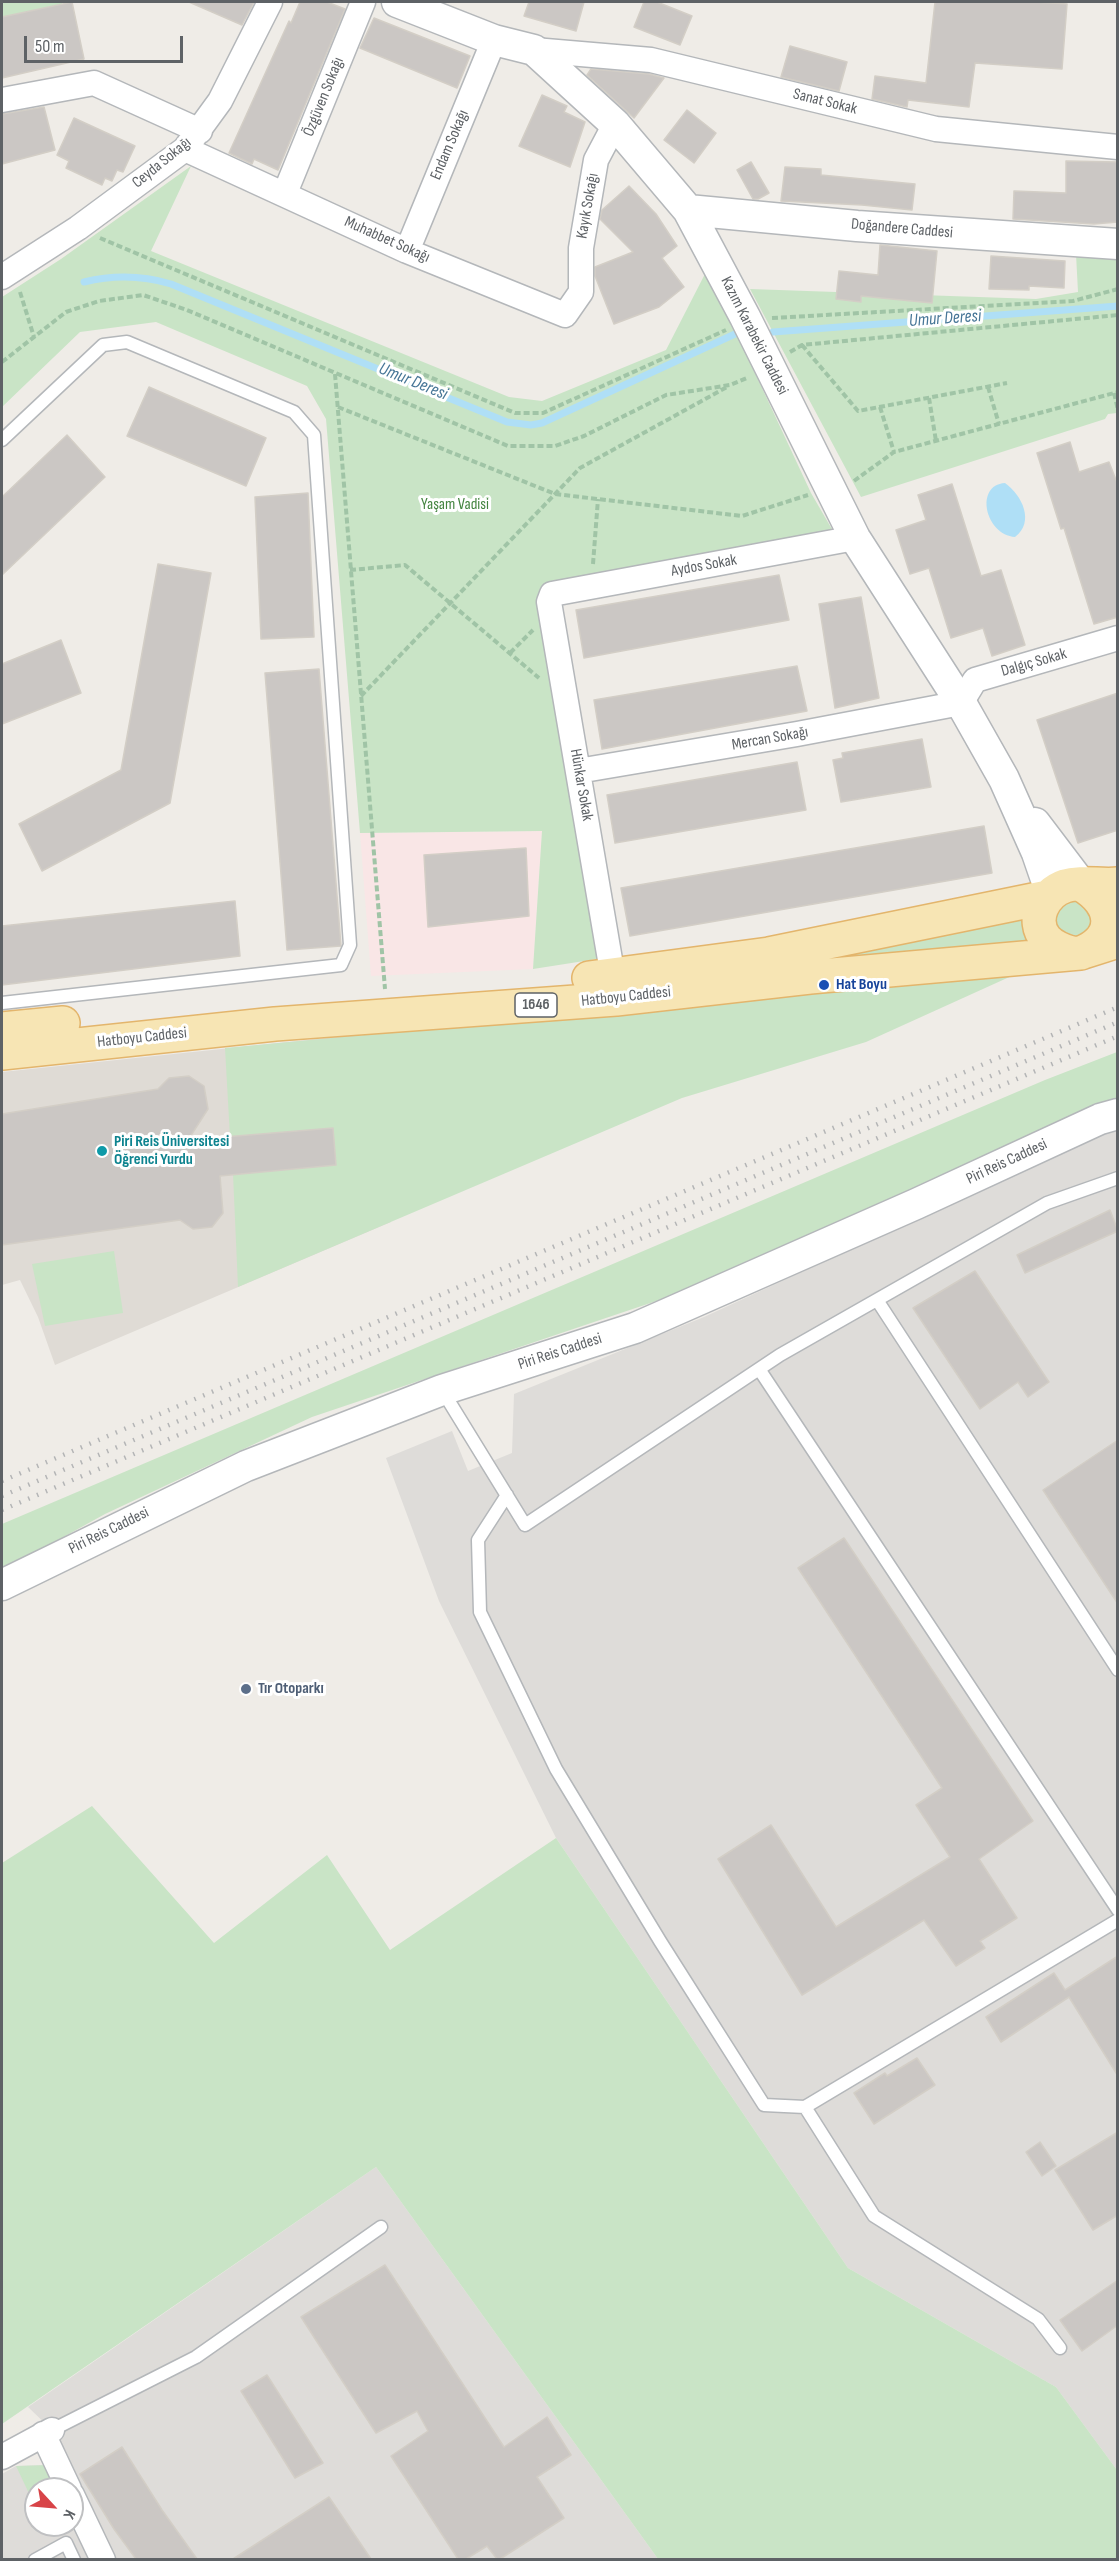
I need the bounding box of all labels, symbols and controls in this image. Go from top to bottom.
scale bar [27,24,186,62]
text: 50 m [35,36,65,57]
street label: Özgüven Sokağı [299,55,349,139]
street label: Sanat Sokak [791,85,859,119]
street label: Endam Sokağı [427,107,473,183]
street label: Ceyda Sokağı [129,133,195,193]
street label: Kayık Sokağı [573,172,603,240]
street label: Muhabbet Sokağı [341,213,433,267]
street label: Doğandere Caddesi [850,215,954,243]
street label: Kazım Karabekir Caddesi [716,274,792,398]
water label: Umur Deresi [908,306,982,332]
water label: Umur Deresi [375,358,451,406]
park label: Yaşam Vadisi [421,495,489,515]
street label: Aydos Sokak [670,551,738,581]
street label: Dalgıç Sokak [999,645,1069,681]
street label: Mercan Sokağı [730,723,810,755]
street label: Hünkar Sokak [565,747,597,823]
place label: Hat Boyu [836,975,887,995]
marker: Hat Boyu [817,978,831,992]
street label: Hatboyu Caddesi [580,983,672,1011]
road number: 1646 [515,993,557,1017]
street label: Hatboyu Caddesi [96,1024,188,1052]
place label: Piri Reis Üniversitesi Öğrenci Yurdu [114,1132,229,1170]
street label: Piri Reis Caddesi [964,1135,1050,1189]
marker: Piri Reis Üniversitesi Öğrenci Yurdu [95,1144,109,1158]
street label: Piri Reis Caddesi [516,1329,604,1375]
street label: Piri Reis Caddesi [66,1503,152,1559]
place label: Tır Otoparkı [258,1679,324,1699]
marker: Tır Otoparkı [239,1682,253,1696]
north arrow [24,2477,84,2537]
text: K [59,2507,79,2522]

